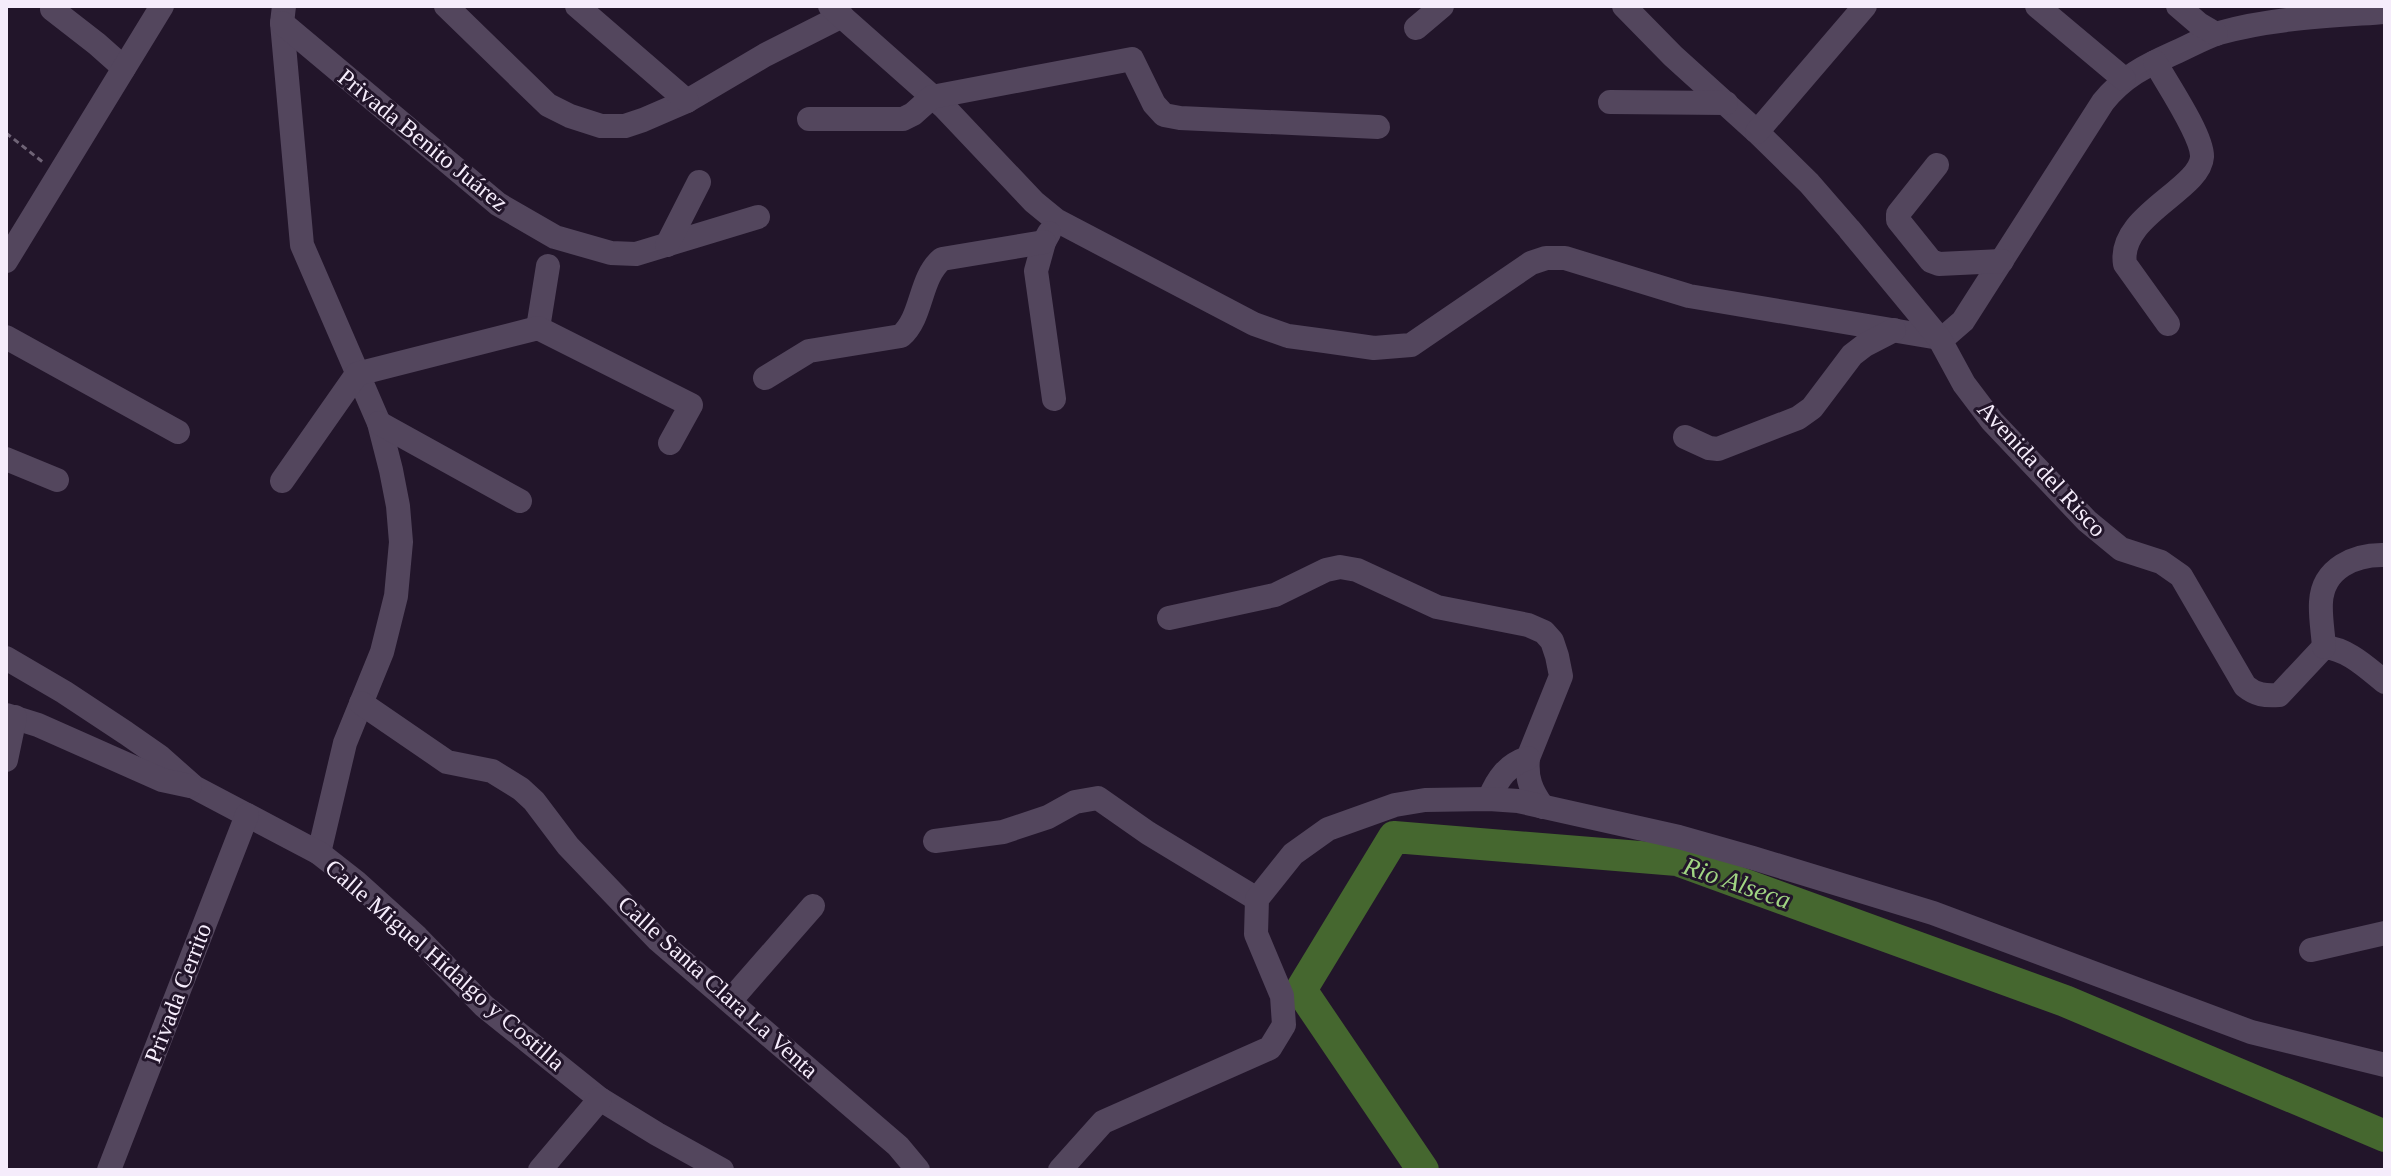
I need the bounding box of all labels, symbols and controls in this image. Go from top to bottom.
street label: Privada Benito Juárez [333,64,513,216]
street label: Avenida del Risco [1973,396,2111,542]
water label: Rio Alseca [1679,851,1794,915]
street label: Calle Miguel Hidalgo y Costilla [320,854,570,1076]
street label: Calle Santa Clara La Venta [613,891,823,1084]
street label: Privada Cerrito [139,920,217,1066]

